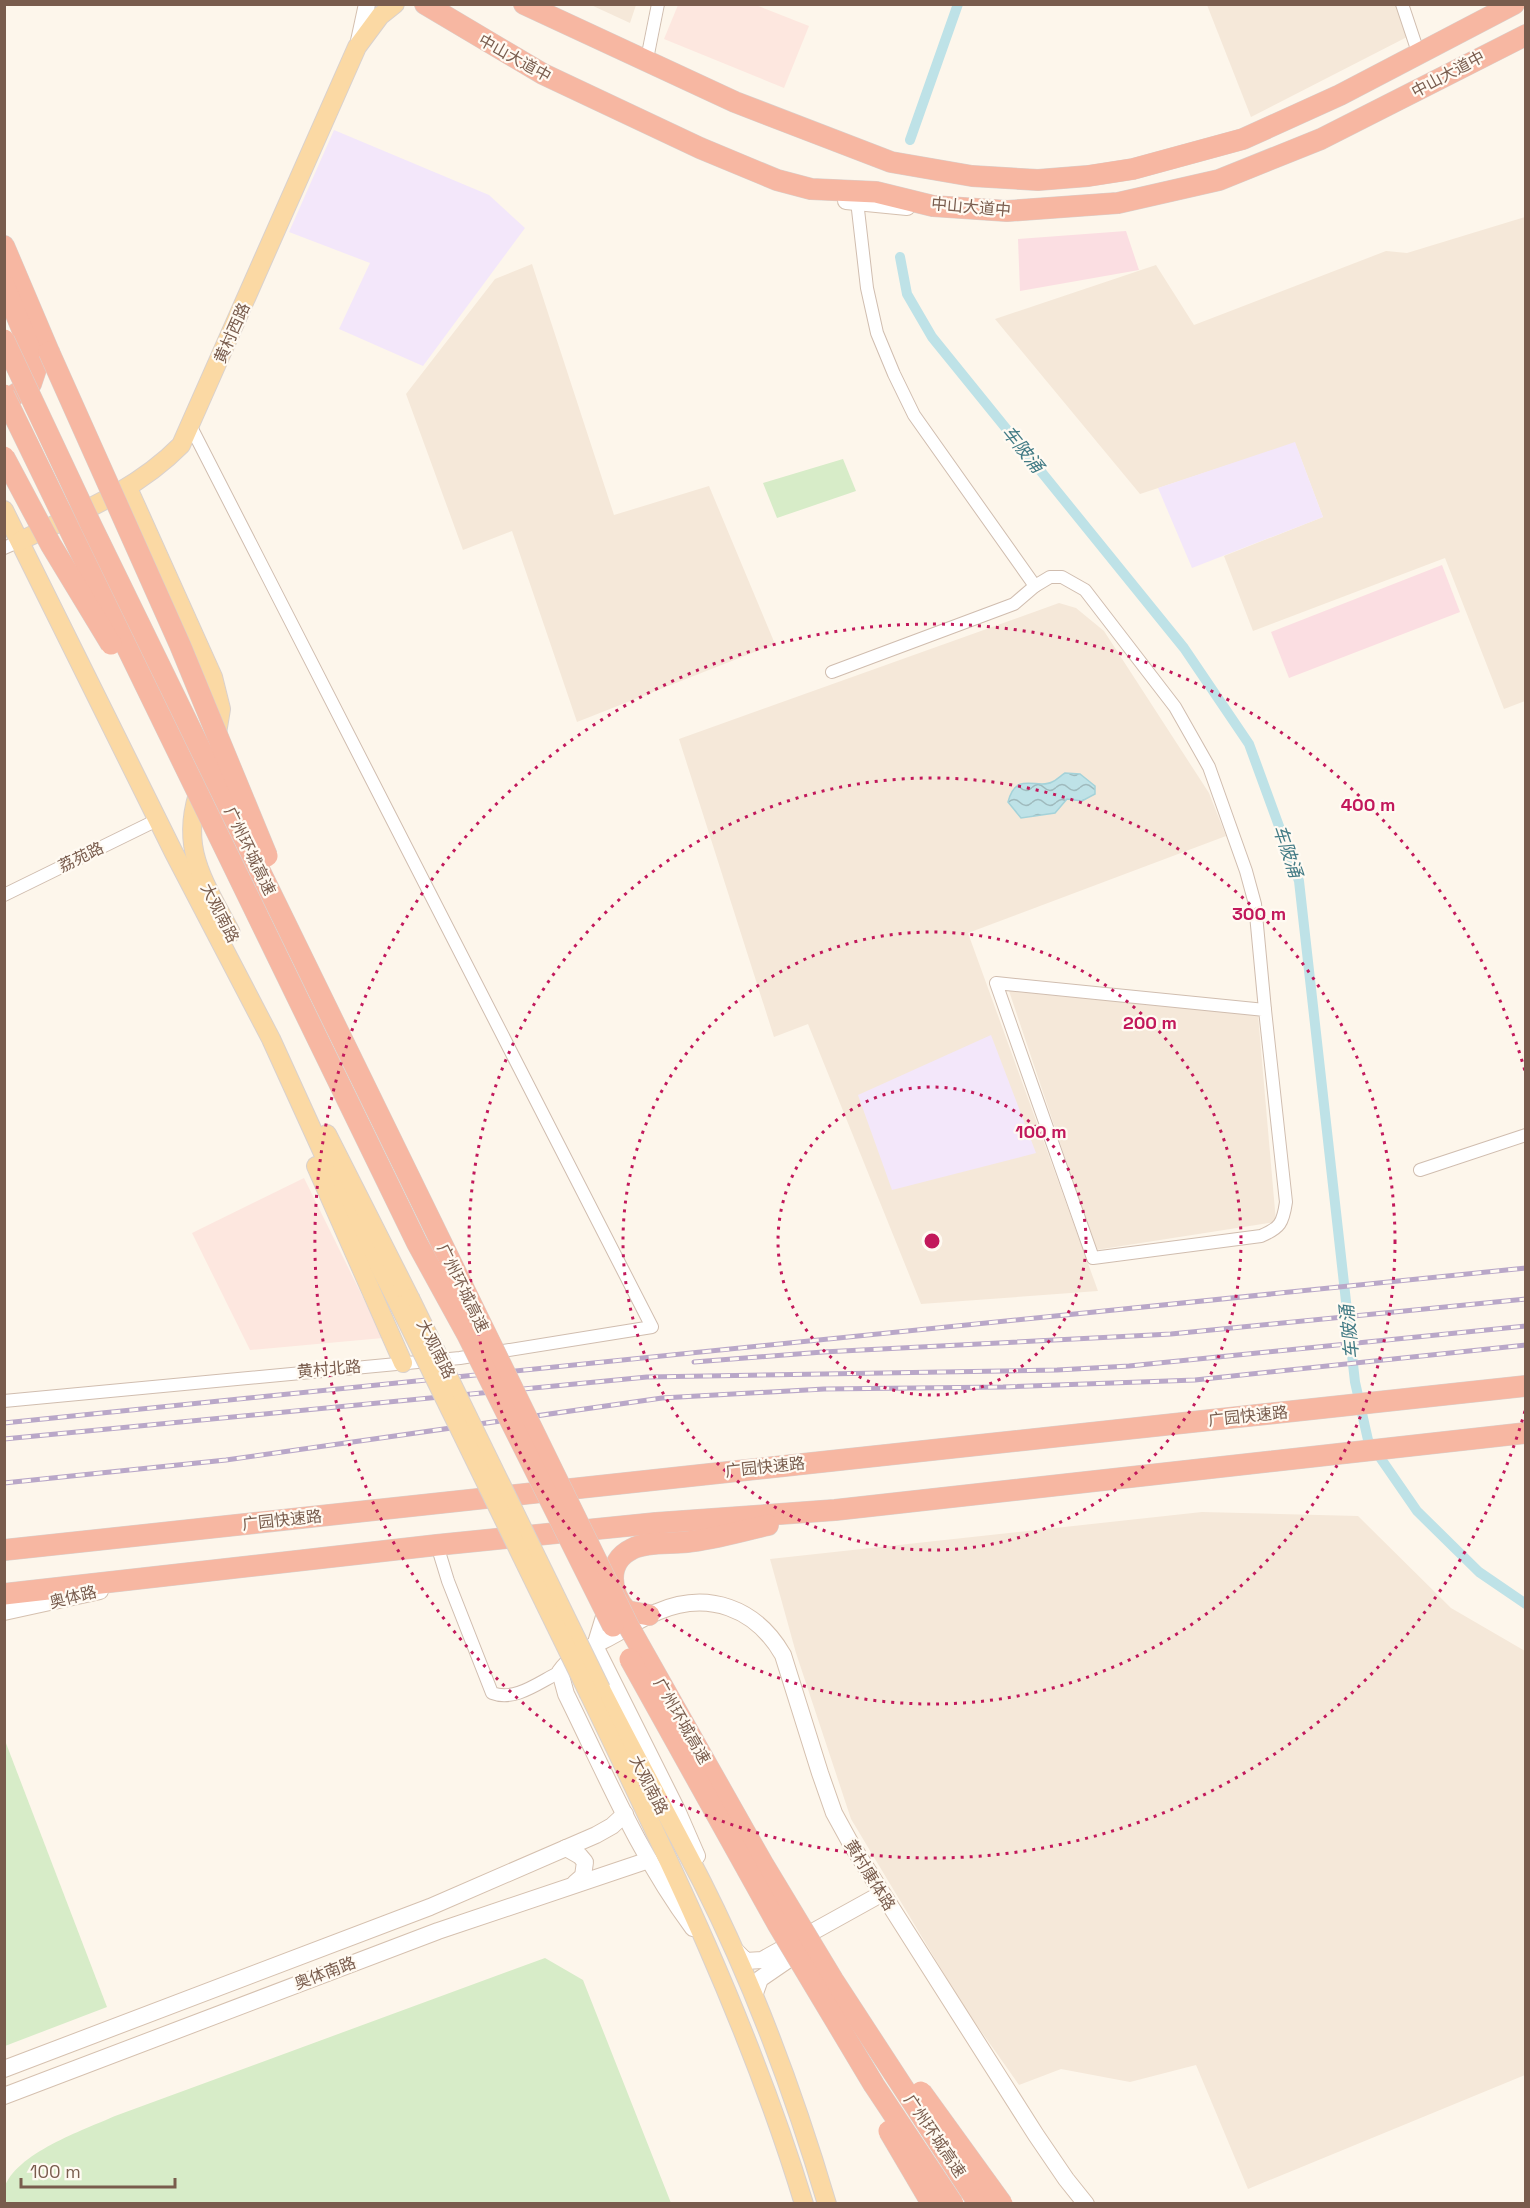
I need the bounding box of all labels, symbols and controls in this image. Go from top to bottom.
street label: 中山大道中 [475,29,555,87]
street label: 中山大道中 [1408,46,1488,102]
street label: 中山大道中 [930,193,1012,221]
street label: 黄村西路 [209,299,255,367]
water label: 车陂涌 [997,421,1050,479]
text: 400 m [1341,793,1395,816]
street label: 广州环城高速 [220,803,280,899]
water label: 车陂涌 [1268,822,1308,882]
street label: 荔苑路 [55,837,107,877]
street label: 大观南路 [196,880,244,946]
text: 300 m [1232,902,1286,925]
text: 200 m [1123,1011,1177,1034]
text: 100 m [1015,1120,1067,1143]
centre of rings [922,1231,942,1251]
street label: 广州环城高速 [433,1240,493,1336]
water label: 车陂涌 [1335,1302,1363,1360]
street label: 大观南路 [412,1316,460,1382]
street label: 黄村北路 [296,1356,362,1382]
street label: 广园快速路 [1207,1401,1289,1431]
street label: 广园快速路 [724,1452,806,1482]
street label: 广园快速路 [241,1505,323,1535]
street label: 奥体路 [47,1581,99,1613]
street label: 广州环城高速 [649,1674,715,1768]
street label: 大观南路 [625,1752,673,1818]
street label: 黄村康体路 [840,1836,900,1914]
street label: 奥体南路 [291,1952,359,1994]
street label: 广州环城高速 [899,2090,971,2182]
scale bar [21,2151,176,2189]
text: 100 m [30,2160,81,2183]

